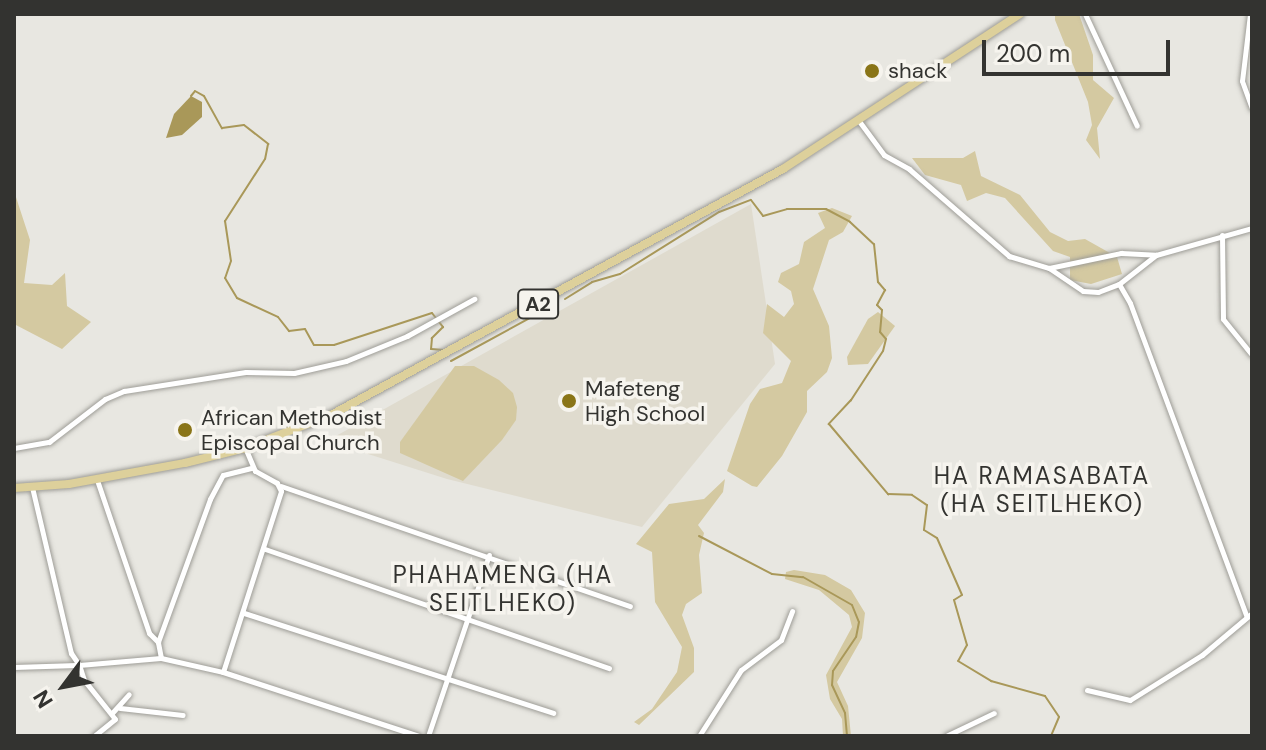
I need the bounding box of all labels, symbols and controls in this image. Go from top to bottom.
scale bar [986,24,1174,74]
text: 200 m [996,38,1070,69]
place label: shack [888,58,947,84]
marker: shack [863,62,881,80]
road number: A2 [516,288,560,320]
place label: Mafeteng High School [585,375,705,426]
marker: Mafeteng High School [560,392,578,410]
place label: African Methodist Episcopal Church [201,404,382,456]
marker: African Methodist Episcopal Church [176,421,194,439]
district label: HA RAMASABATA (HA SEITLHEKO) [934,462,1150,518]
district label: PHAHAMENG (HA SEITLHEKO) [393,561,613,617]
north arrow [24,646,104,726]
text: N [27,685,60,713]

